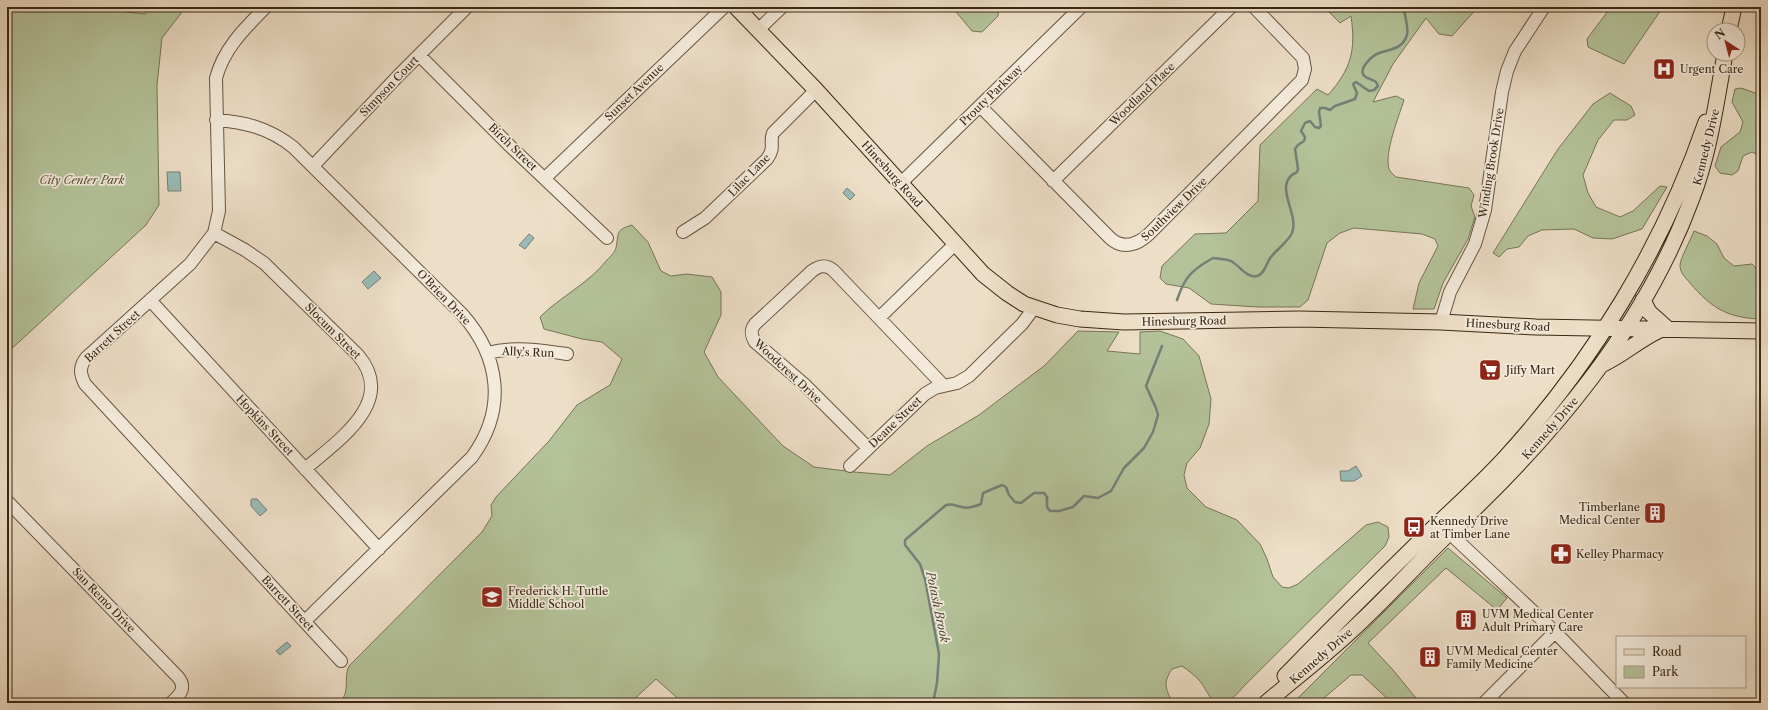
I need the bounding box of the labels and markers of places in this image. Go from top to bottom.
hospital icon: Urgent Care [1651,56,1677,82]
place label: Urgent Care [1680,62,1743,76]
supermarket icon: Jiffy Mart [1477,357,1503,383]
place label: Jiffy Mart [1504,363,1555,377]
place label: Timberlane Medical Center [1559,500,1640,527]
building icon: Timberlane Medical Center [1642,500,1668,526]
bus stop icon: Kennedy Drive at Timber Lane [1401,514,1427,540]
place label: Kennedy Drive at Timber Lane [1430,514,1510,541]
pharmacy icon: Kelley Pharmacy [1548,541,1574,567]
place label: Kelley Pharmacy [1576,547,1665,561]
school or university icon: Frederick H. Tuttle Middle School [479,584,505,610]
place label: Frederick H. Tuttle Middle School [508,584,608,611]
building icon: UVM Medical Center Adult Primary Care [1453,607,1479,633]
place label: UVM Medical Center Adult Primary Care [1481,607,1594,634]
building icon: UVM Medical Center Family Medicine [1417,644,1443,670]
place label: UVM Medical Center Family Medicine [1446,644,1558,671]

